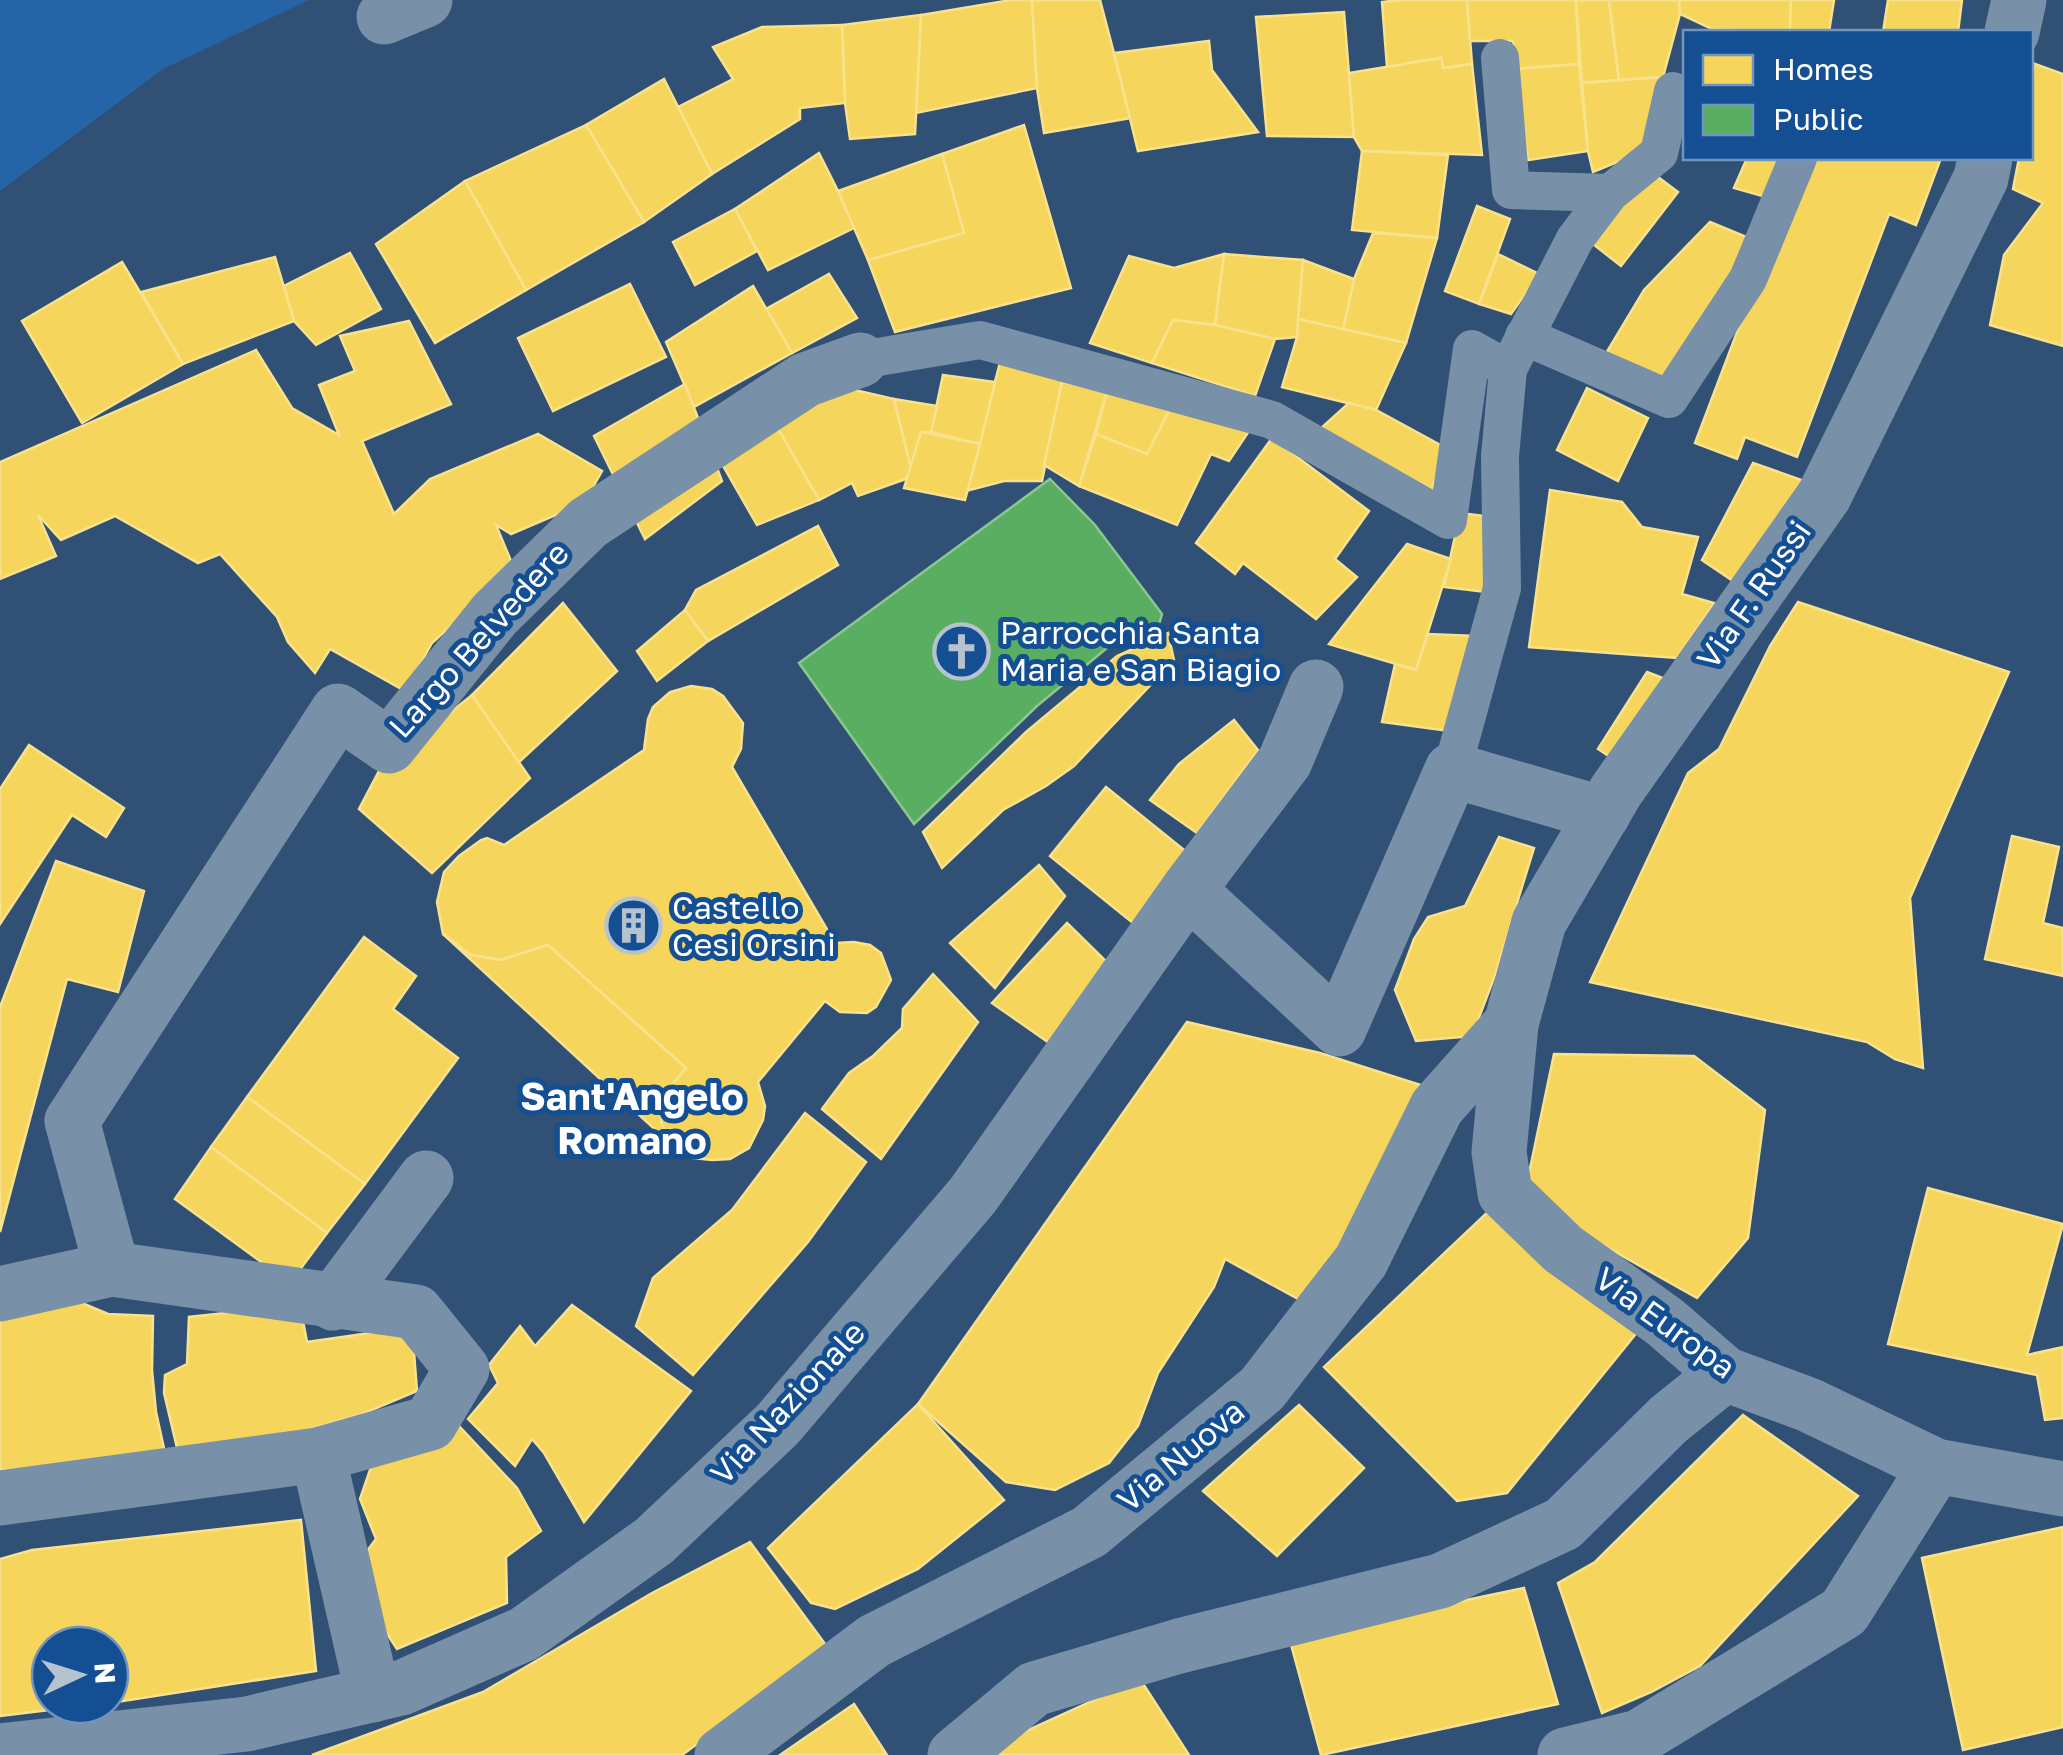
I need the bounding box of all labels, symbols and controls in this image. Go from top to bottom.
legend [1683,30,2033,160]
text: Homes [1773,51,1874,87]
text: Public [1773,101,1863,137]
street label: Via F. Russi [1688,513,1818,676]
street label: Largo Belvedere [380,534,576,745]
place label: Parrocchia Santa Maria e San Biagio [1000,613,1281,688]
church icon: Parrocchia Santa Maria e San Biagio [931,621,991,681]
place label: Castello Cesi Orsini [672,888,836,963]
building icon: Castello Cesi Orsini [603,896,663,956]
district label: Sant'Angelo Romano [520,1073,744,1162]
street label: Via Europa [1588,1259,1743,1386]
street label: Via Nazionale [702,1313,872,1492]
street label: Via Nuova [1109,1391,1251,1519]
north arrow [30,1625,130,1725]
text: N [88,1661,123,1685]

